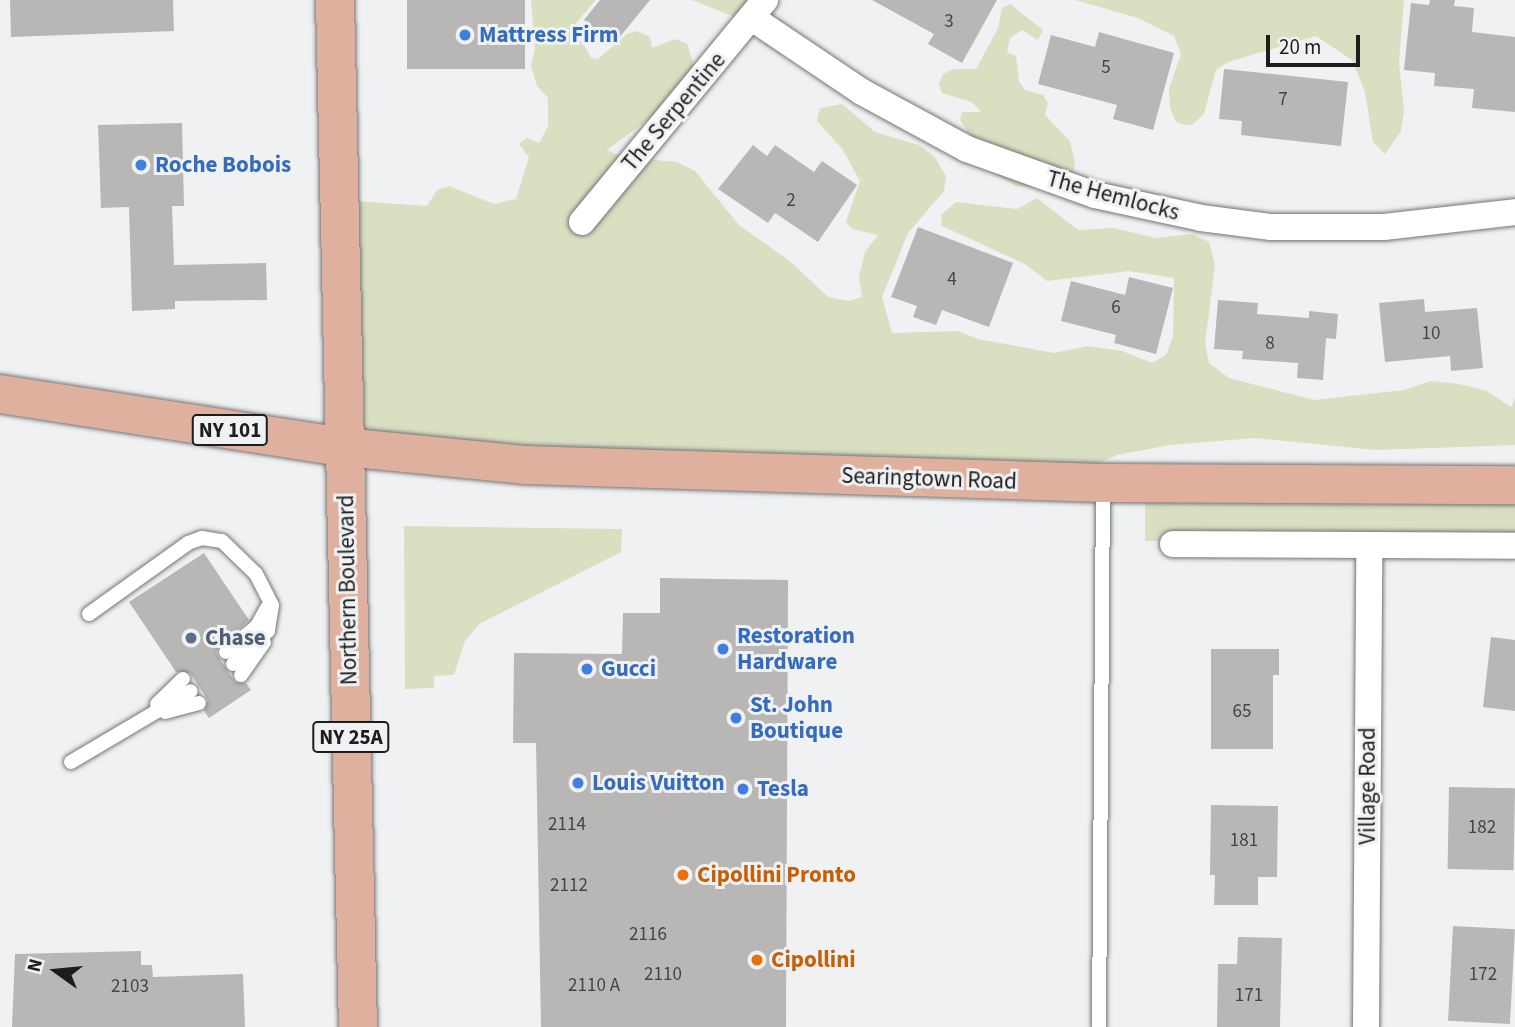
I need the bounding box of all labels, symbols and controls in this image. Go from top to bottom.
house number: 3 [944,11,954,33]
place label: Mattress Firm [479,21,618,49]
scale bar [1270,21,1364,65]
marker: Mattress Firm [457,27,473,43]
text: 20 m [1279,32,1321,62]
street label: The Serpentine [616,47,732,177]
house number: 5 [1101,57,1111,79]
house number: 7 [1278,89,1288,111]
place label: Roche Bobois [155,151,291,179]
marker: Roche Bobois [133,157,149,173]
street label: The Hemlocks [1044,165,1182,227]
house number: 2 [786,190,796,212]
house number: 4 [947,269,957,291]
house number: 6 [1111,297,1121,319]
house number: 10 [1422,323,1440,345]
house number: 8 [1265,333,1275,355]
road number: NY 101 [191,412,268,448]
street label: Searingtown Road [841,462,1017,496]
street label: Northern Boulevard [333,495,363,685]
place label: Restoration Hardware [737,622,855,676]
place label: Chase [205,624,266,652]
marker: Chase [183,630,199,646]
marker: Restoration Hardware [715,641,731,657]
place label: Gucci [601,655,656,683]
marker: Gucci [579,661,595,677]
place label: St. John Boutique [750,691,843,745]
house number: 65 [1233,701,1251,723]
marker: St. John Boutique [728,710,744,726]
road number: NY 25A [311,720,391,754]
street label: Village Road [1354,727,1382,845]
place label: Louis Vuitton [592,769,725,797]
marker: Louis Vuitton [570,775,586,791]
place label: Tesla [757,775,809,803]
marker: Tesla [735,781,751,797]
house number: 2114 [548,814,586,836]
house number: 182 [1468,817,1496,839]
house number: 181 [1230,830,1258,852]
place label: Cipollini Pronto [697,861,856,889]
marker: Cipollini Pronto [675,867,691,883]
house number: 2112 [550,875,588,897]
house number: 2116 [629,924,667,946]
north arrow [21,936,91,1006]
place label: Cipollini [771,946,856,974]
marker: Cipollini [749,952,765,968]
text: N [21,956,50,975]
house number: 2110 [644,964,682,986]
house number: 172 [1469,964,1497,986]
house number: 2110 A [568,975,620,997]
house number: 2103 [111,976,149,998]
house number: 171 [1235,985,1263,1007]

